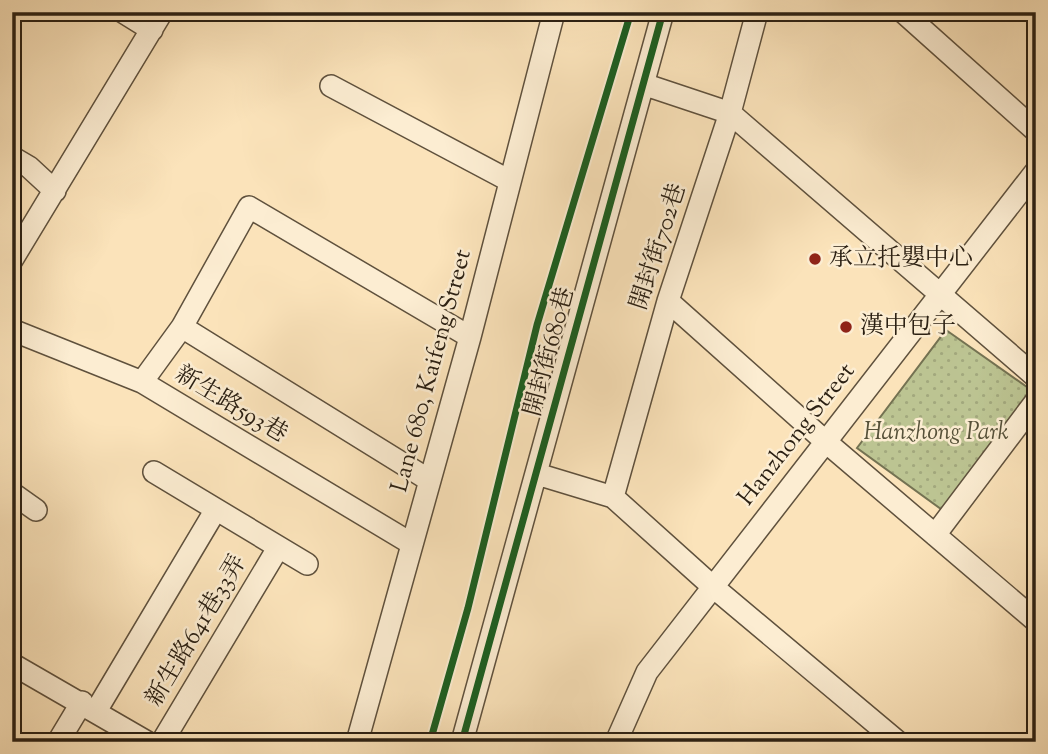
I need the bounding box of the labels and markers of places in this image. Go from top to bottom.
place label: 承立托嬰中心 [829,242,973,276]
marker: 承立托嬰中心 [807,251,823,267]
place label: 漢中包子 [860,310,956,344]
marker: 漢中包子 [838,319,854,335]

